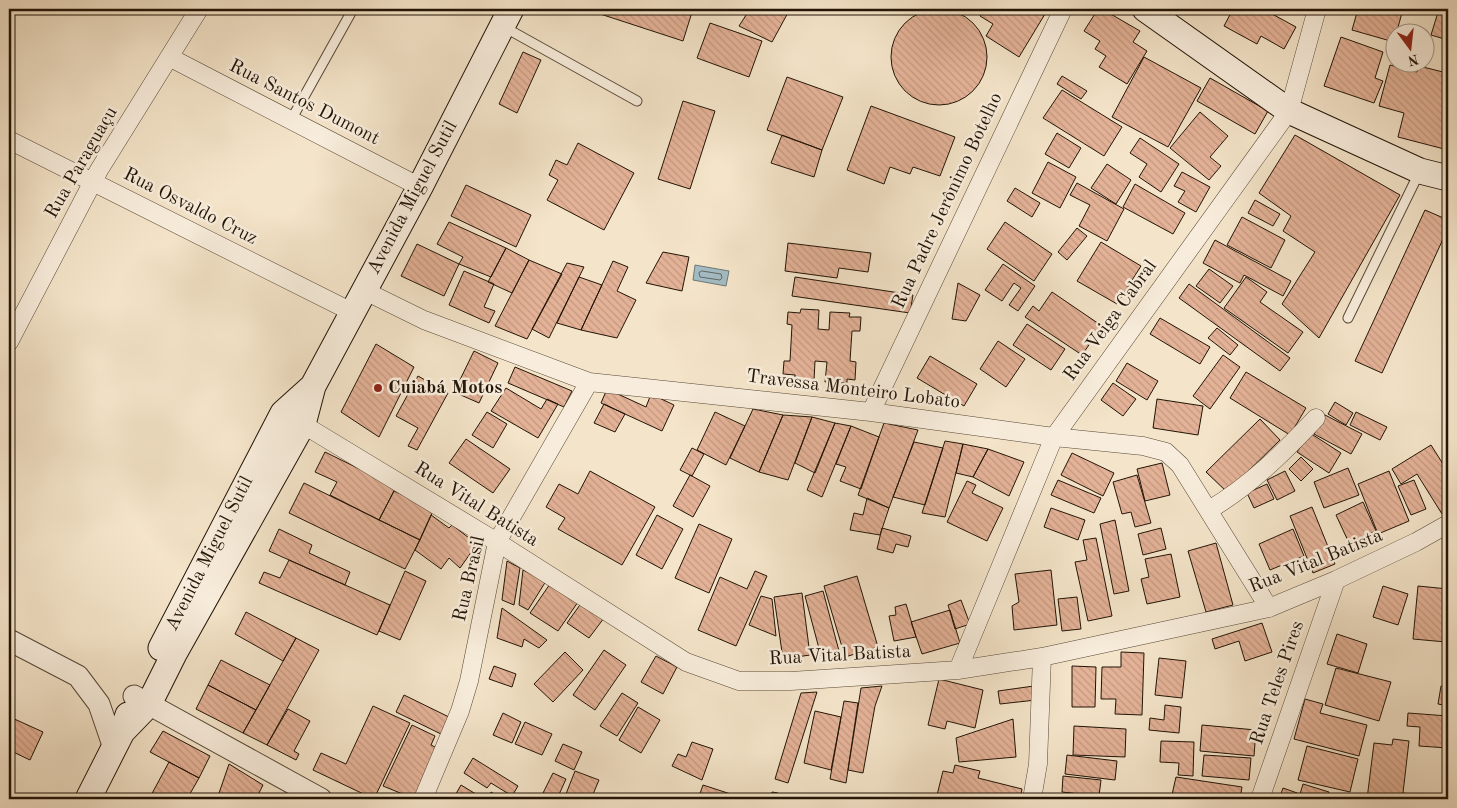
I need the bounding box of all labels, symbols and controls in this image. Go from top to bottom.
north arrow [1384,22,1434,72]
text: N [1406,51,1420,68]
street label: Rua Santos Dumont [226,57,382,149]
street label: Rua Padre Jerônimo Botelho [890,90,1006,312]
street label: Rua Paraguaçu [42,104,122,222]
street label: Avenida Miguel Sutil [365,118,461,278]
street label: Rua Osvaldo Cruz [120,165,260,249]
street label: Rua Veiga Cabral [1061,257,1161,385]
street label: Travessa Monteiro Lobato [745,367,961,413]
place label: Cuiabá Motos [388,379,502,398]
marker: Cuiabá Motos [372,382,384,394]
street label: Rua Vital Batista [411,459,542,551]
street label: Avenida Miguel Sutil [163,474,257,634]
street label: Rua Vital Batista [1246,526,1386,597]
street label: Rua Brasil [451,534,489,624]
street label: Rua Teles Pires [1248,619,1308,747]
street label: Rua Vital Batista [768,643,912,669]

